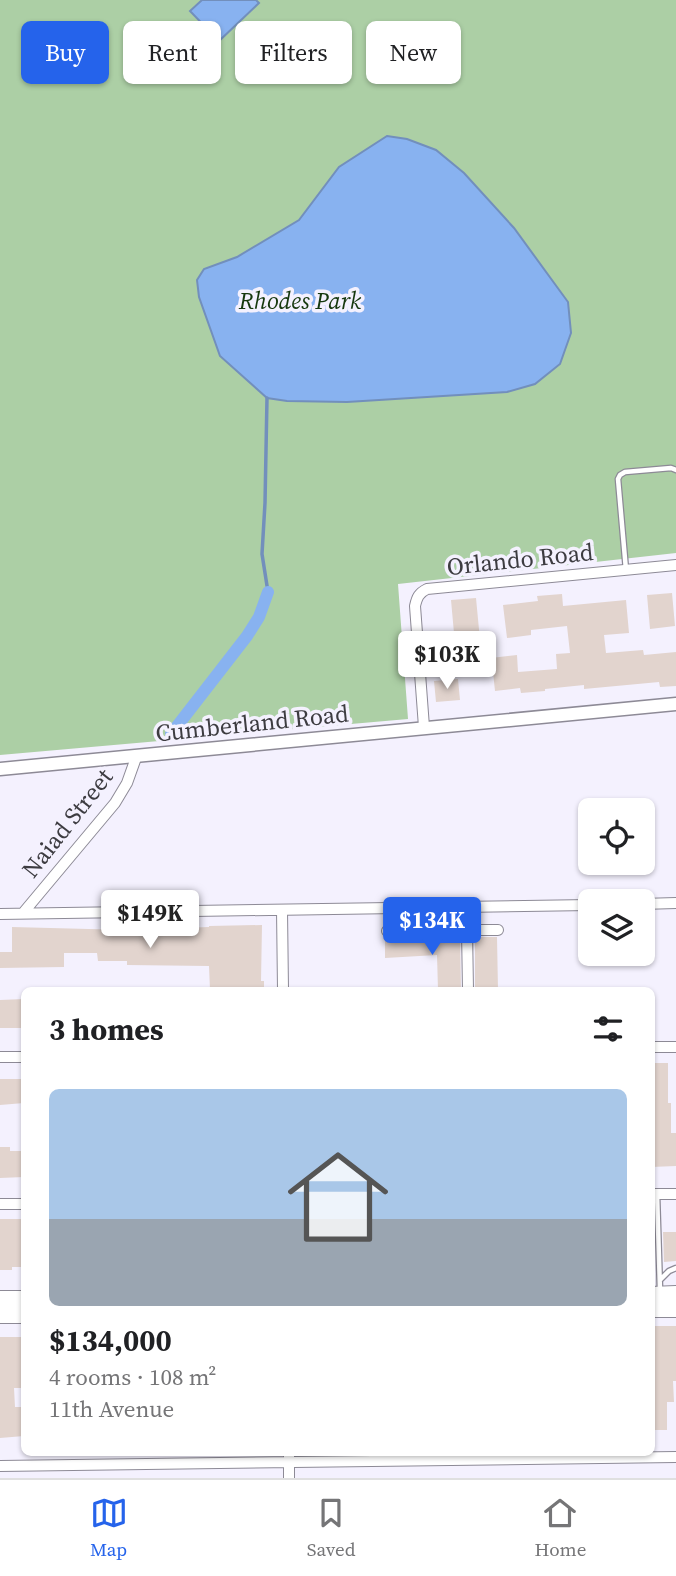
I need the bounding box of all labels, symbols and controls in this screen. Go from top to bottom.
chip: Buy [21,21,109,84]
chip: Rent [123,21,221,84]
chip: Filters [235,21,352,84]
chip: New [366,21,461,84]
park label: Rhodes Park [238,284,362,317]
street label: Orlando Road [445,535,595,583]
pin: $103K [398,632,496,691]
text: $103K [414,638,480,670]
street label: Cumberland Road [154,696,350,750]
street label: Naiad Street [14,761,120,884]
map controls [578,798,655,966]
button: locate [578,798,655,875]
button: layers [578,889,655,966]
pin: $149K [101,890,199,950]
text: $149K [117,897,183,929]
pin: $134K [383,898,481,957]
text: $134K [399,904,465,936]
text: 3 homes [49,1009,164,1050]
icon: filters [589,1010,627,1048]
icon: home [275,1134,401,1260]
text: $134,000 [49,1320,172,1361]
text: 4 rooms · 108 m² [49,1361,216,1393]
text: 11th Avenue [49,1393,174,1425]
tab: Map [90,1494,128,1562]
tab: Saved [307,1494,355,1562]
tab: Home [535,1494,586,1562]

